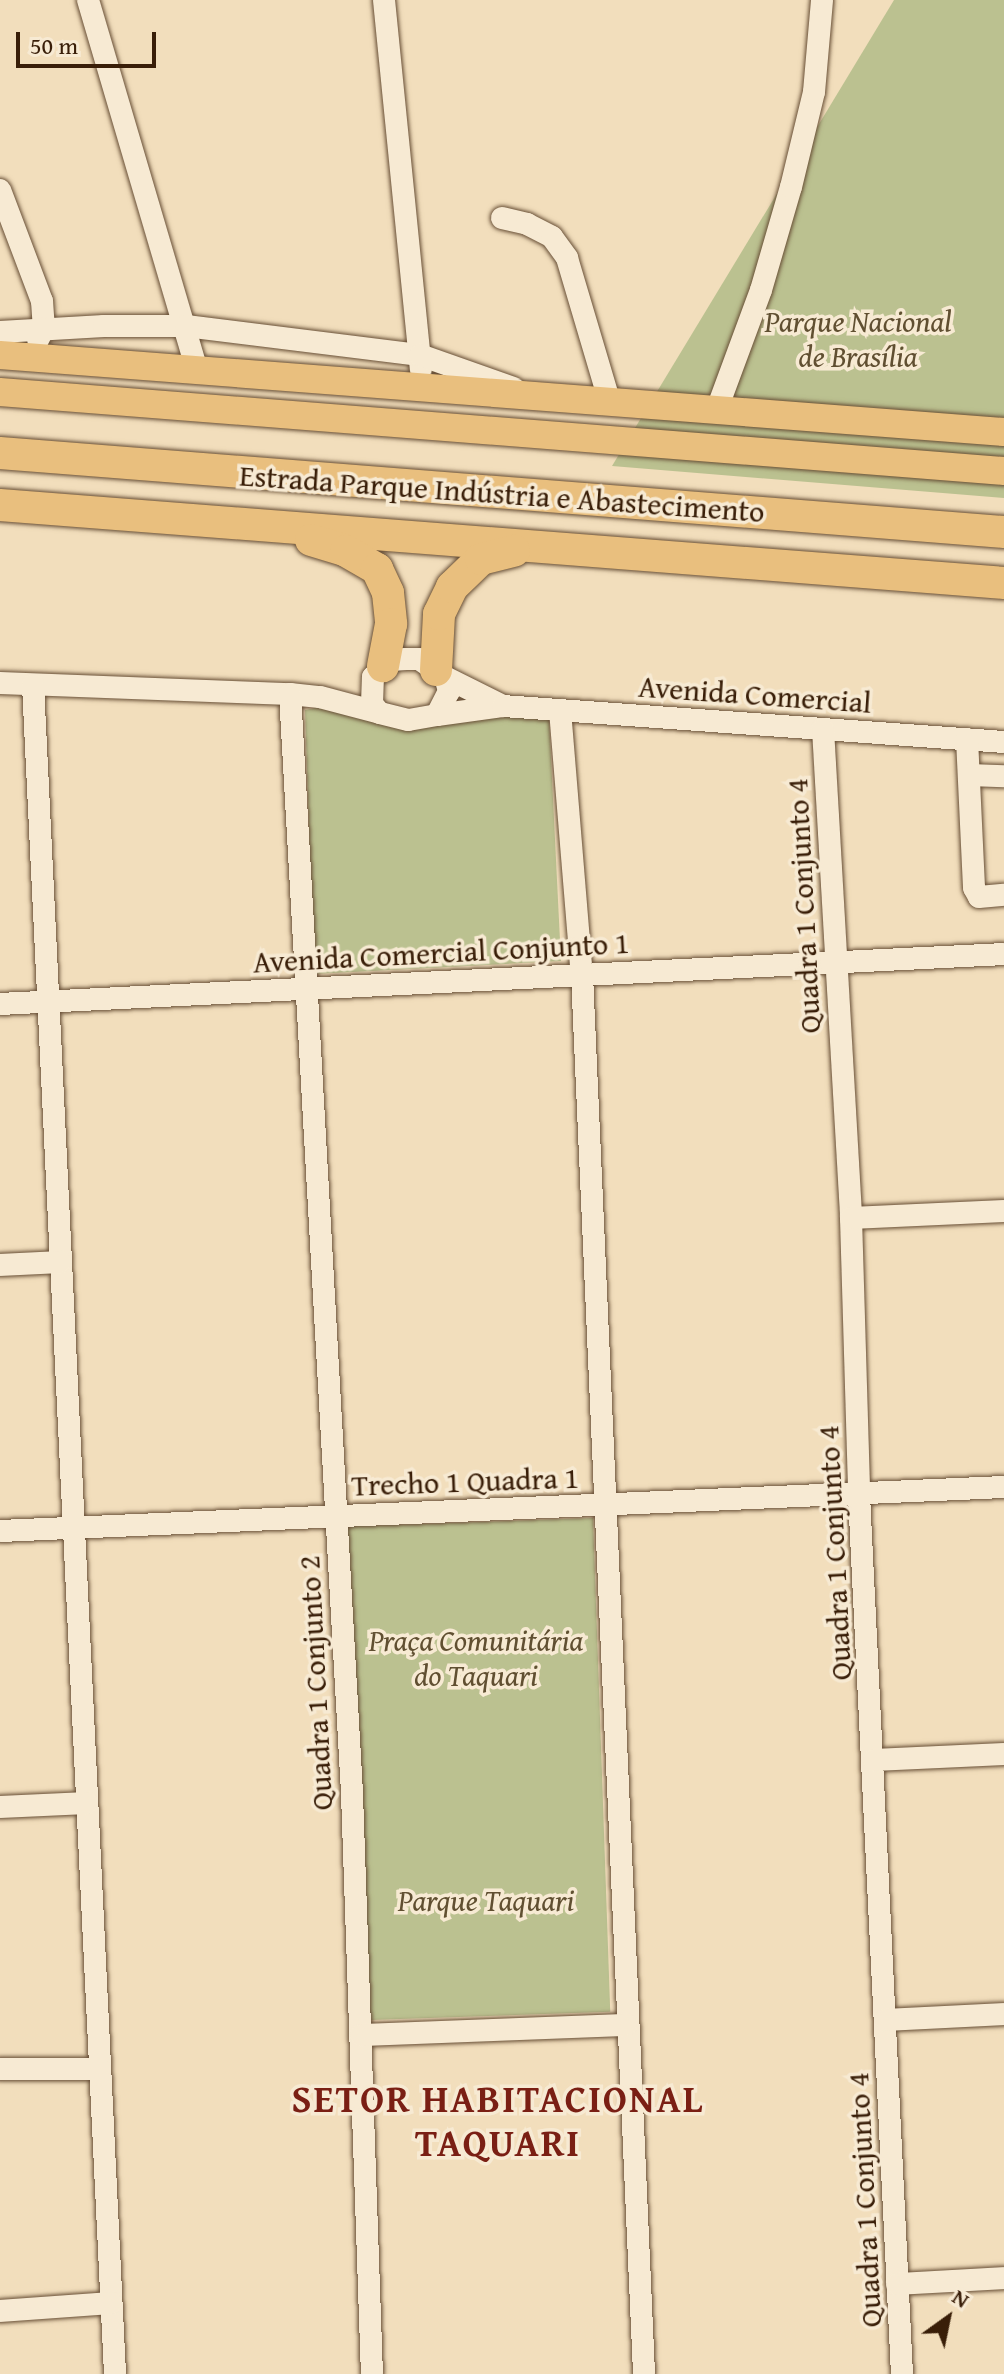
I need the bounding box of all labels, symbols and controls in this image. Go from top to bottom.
scale bar [20,16,160,66]
text: 50 m [30,28,78,63]
park label: Parque Nacional de Brasília [764,303,952,374]
street label: Estrada Parque Indústria e Abastecimento [238,457,766,529]
street label: Avenida Comercial [637,668,873,720]
street label: Quadra 1 Conjunto 4 [778,778,828,1034]
street label: Avenida Comercial Conjunto 1 [252,924,630,980]
street label: Quadra 1 Conjunto 4 [809,1425,859,1681]
street label: Trecho 1 Quadra 1 [351,1459,579,1503]
street label: Quadra 1 Conjunto 2 [290,1555,340,1811]
park label: Praça Comunitária do Taquari [369,1622,583,1692]
park label: Parque Taquari [398,1882,574,1918]
street label: Quadra 1 Conjunto 4 [839,2072,889,2328]
district label: SETOR HABITACIONAL TAQUARI [292,2076,704,2166]
north arrow [908,2278,988,2358]
text: N [946,2280,976,2315]

